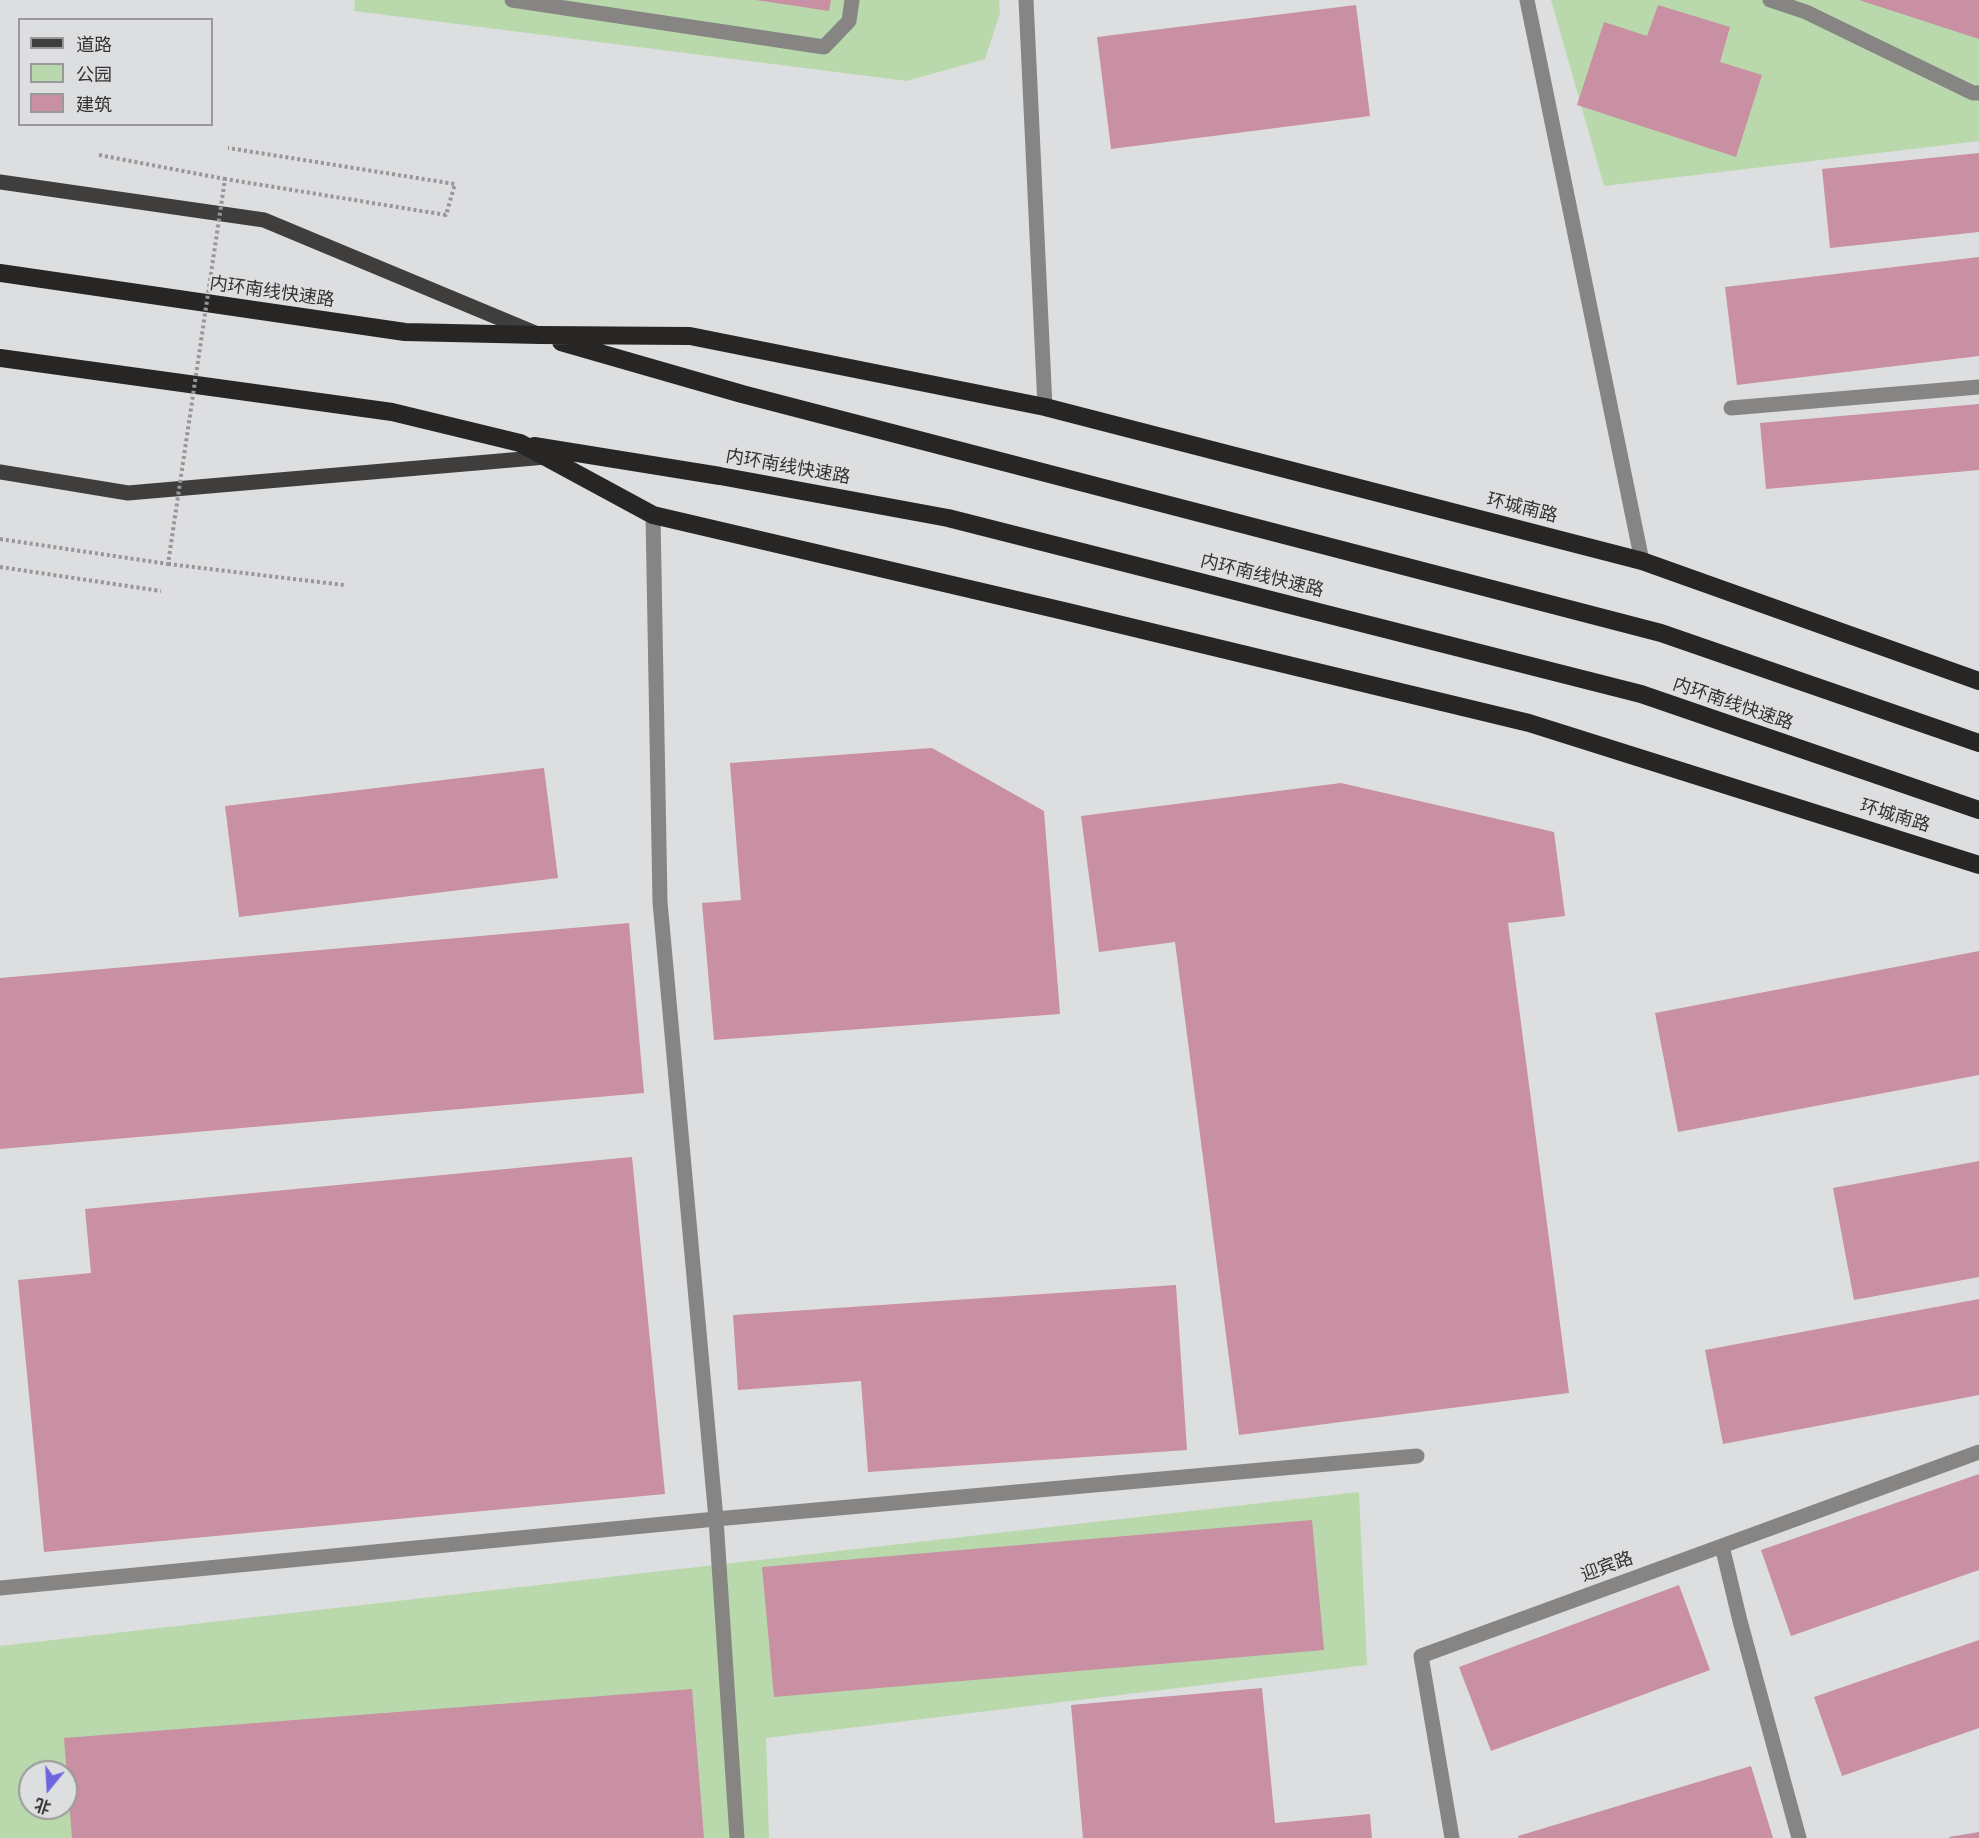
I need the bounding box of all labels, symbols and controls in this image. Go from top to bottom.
legend [18,18,213,126]
text: 道路 [76,34,112,55]
text: 公园 [76,64,112,85]
text: 建筑 [76,94,112,115]
street label: 内环南线快速路 [208,273,336,311]
street label: 内环南线快速路 [724,445,852,489]
street label: 环城南路 [1484,489,1560,527]
street label: 内环南线快速路 [1198,550,1326,602]
street label: 内环南线快速路 [1670,673,1796,735]
street label: 环城南路 [1857,795,1933,837]
street label: 迎宾路 [1578,1548,1636,1586]
north arrow [18,1760,78,1820]
text: 北 [32,1794,53,1817]

